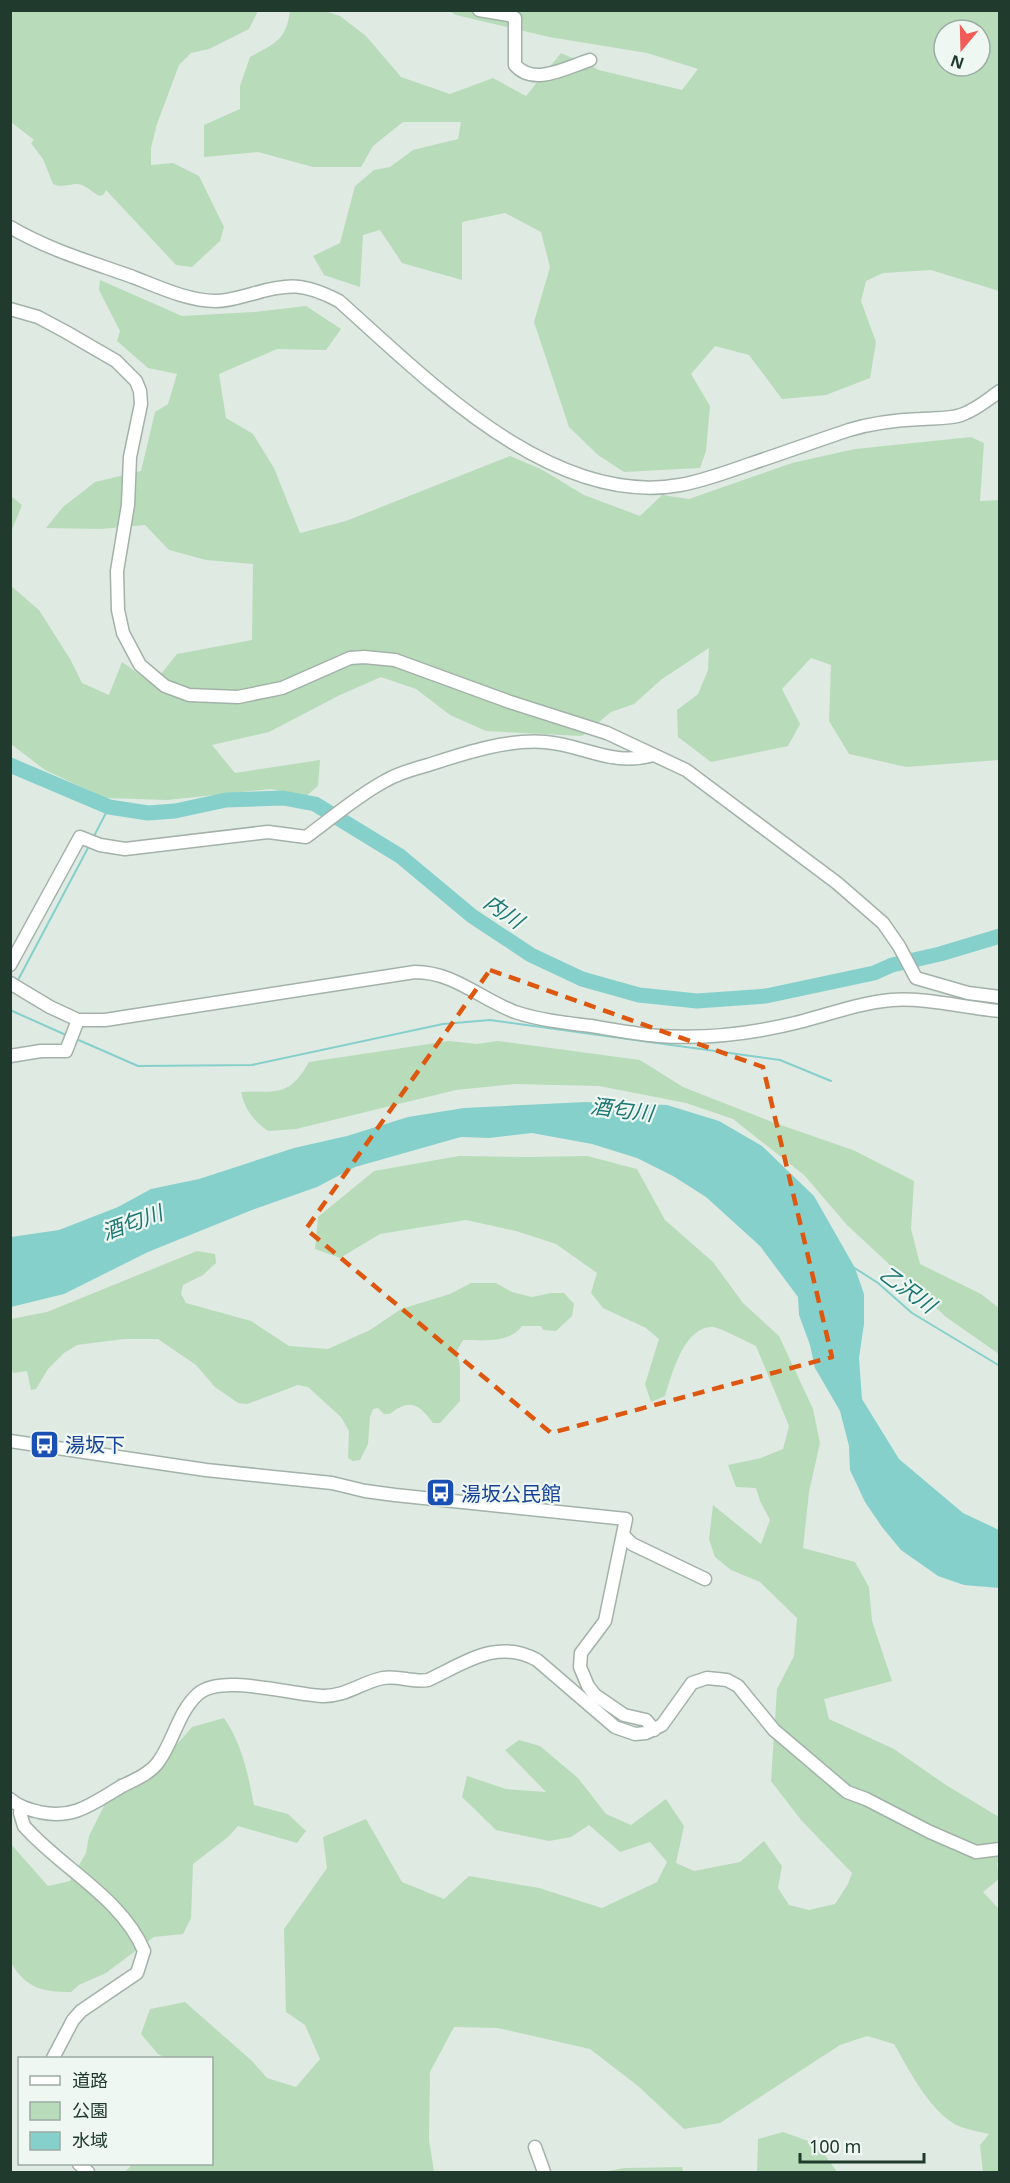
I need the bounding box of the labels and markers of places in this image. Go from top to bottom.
bus stop icon: 湯坂下 [28,1428,60,1460]
place label: 湯坂下 [65,1431,125,1458]
bus stop icon: 湯坂公民館 [424,1477,456,1509]
place label: 湯坂公民館 [461,1480,561,1507]

